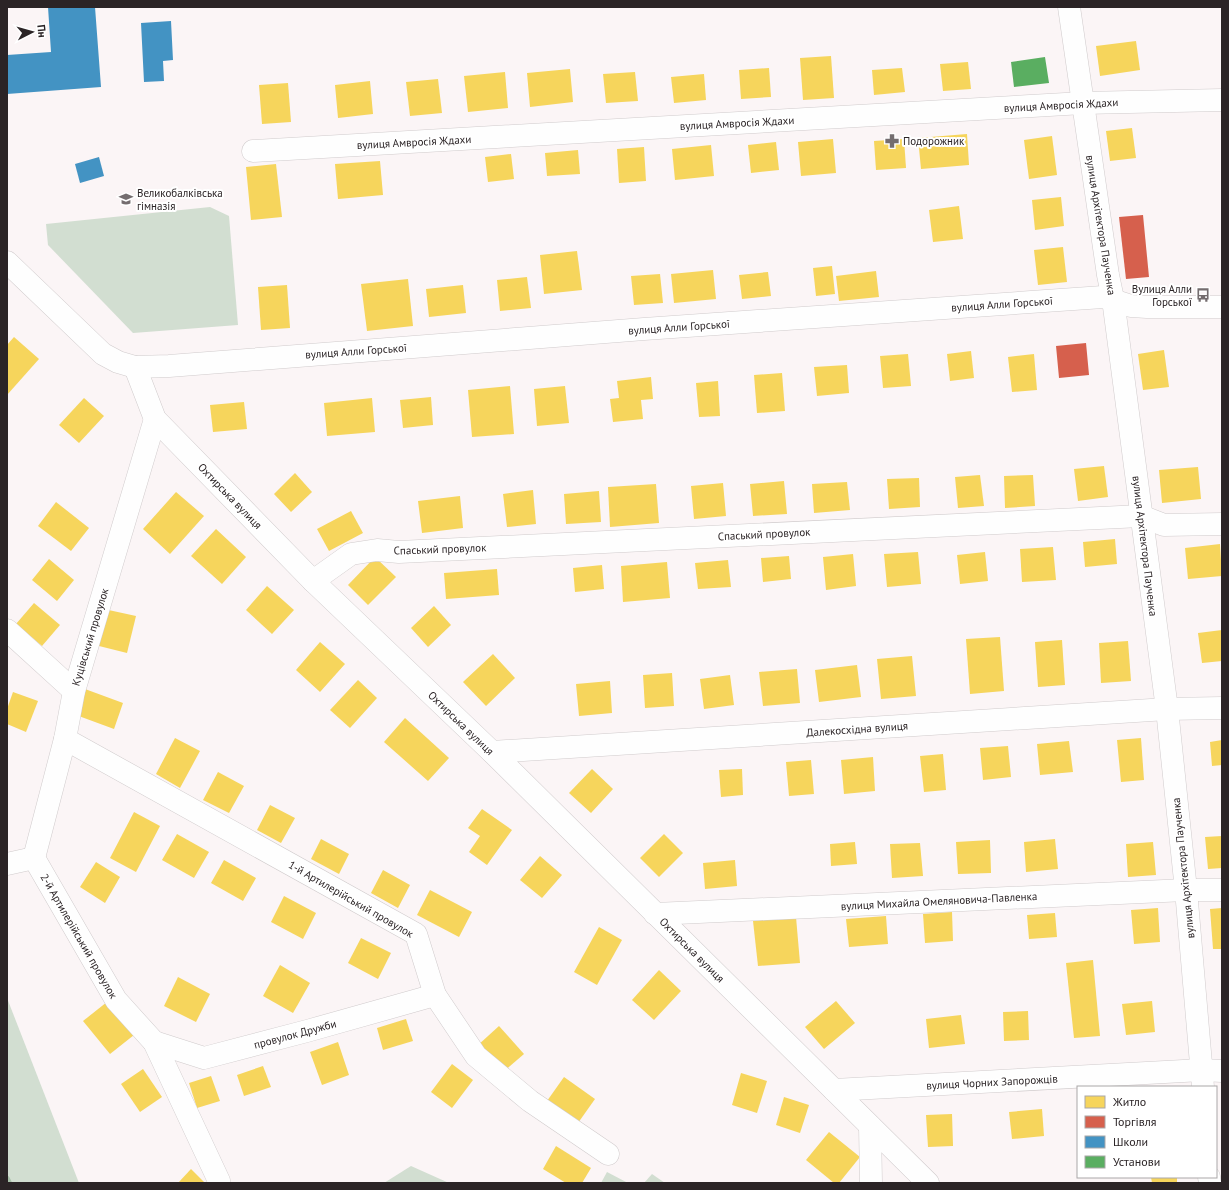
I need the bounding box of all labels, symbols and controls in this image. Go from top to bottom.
north arrow [12,12,52,52]
text: Пн [34,24,50,38]
street label: вулиця Амвросія Ждахи [1003,95,1119,115]
street label: вулиця Амвросія Ждахи [679,113,795,133]
street label: вулиця Амвросія Ждахи [356,132,472,152]
pharmacy icon: Подорожник [884,133,900,149]
place label: Подорожник [903,134,965,148]
street label: вулиця Архітектора Паученка [1083,154,1119,296]
place label: Великобалківська гімназія [137,186,223,213]
school or university icon: Великобалківська гімназія [118,191,134,207]
place label: Вулиця Алли Горської [1132,282,1192,309]
bus stop icon: Вулиця Алли Горської [1195,287,1211,303]
street label: вулиця Алли Горської [951,293,1053,315]
street label: вулиця Алли Горської [628,316,730,338]
street label: вулиця Алли Горської [305,340,407,362]
street label: Охтирська вулиця [195,460,265,532]
street label: вулиця Архітектора Паученка [1129,475,1161,617]
street label: Спаський провулок [717,525,811,543]
street label: Спаський провулок [393,540,487,558]
street label: Куцівський провулок [68,586,112,688]
street label: Охтирська вулиця [425,688,497,758]
street label: Далекосхідна вулиця [806,718,908,740]
street label: вулиця Архітектора Паученка [1169,797,1197,939]
street label: 1-й Артилерійський провулок [286,857,417,941]
street label: 2-й Артилерійський провулок [37,871,121,1002]
street label: вулиця Михайла Омеляновича-Павленка [840,889,1038,913]
street label: Охтирська вулиця [657,915,727,985]
street label: провулок Дружби [252,1016,338,1052]
street label: вулиця Чорних Запорожців [926,1072,1058,1092]
legend [1077,1086,1217,1178]
text: Житло [1112,1094,1146,1109]
text: Торгівля [1113,1114,1156,1129]
text: Школи [1113,1134,1148,1149]
text: Установи [1113,1154,1160,1169]

